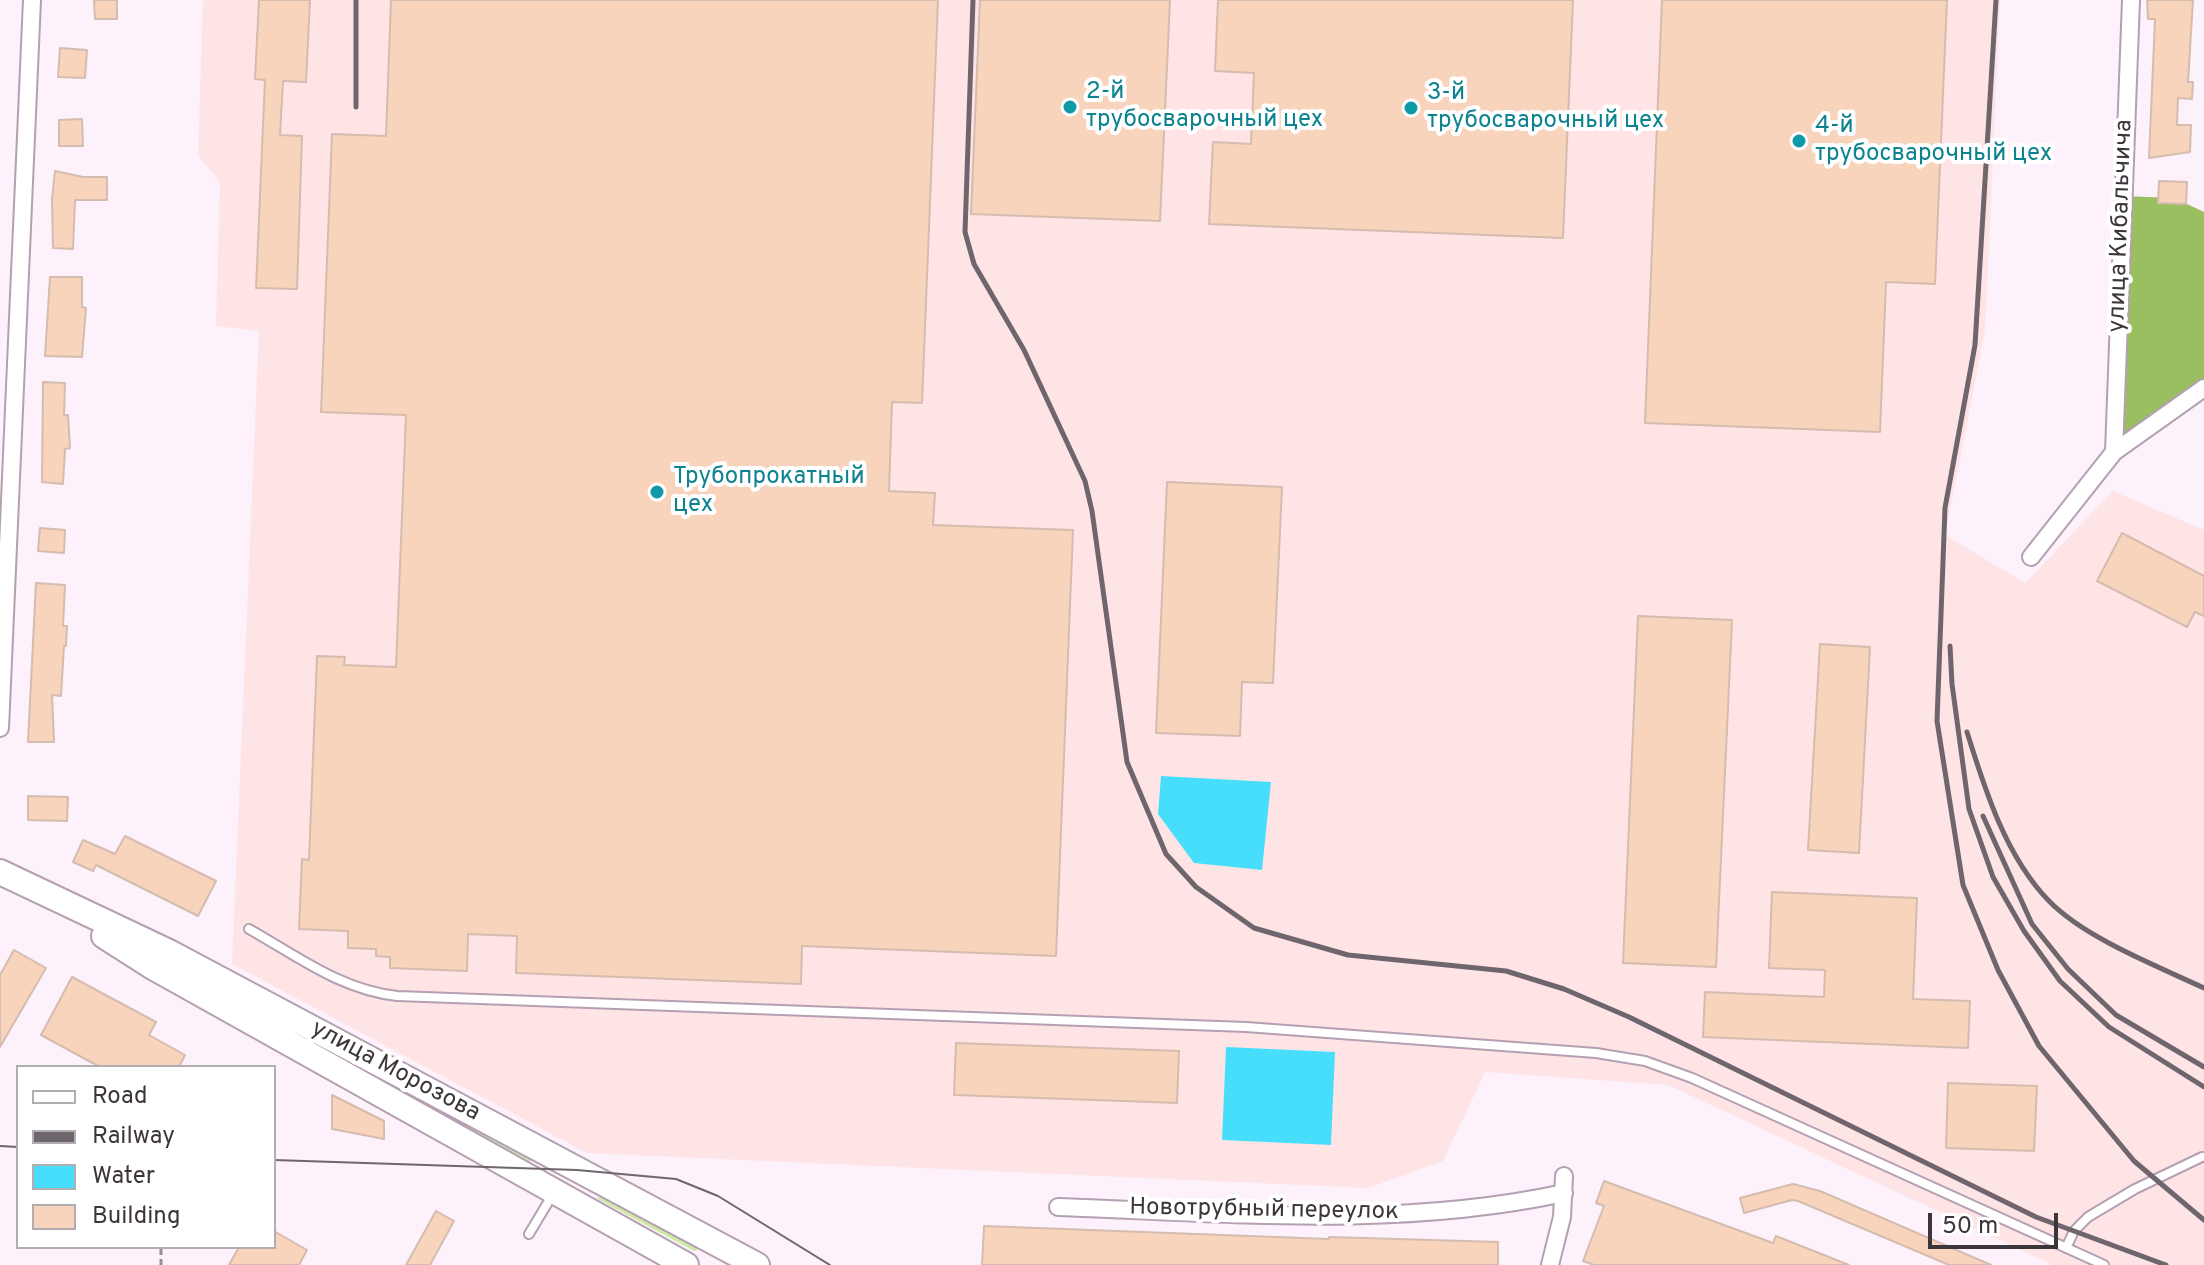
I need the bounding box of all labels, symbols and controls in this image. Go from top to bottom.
place label: 2-й трубосварочный цех [1086,79,1323,135]
place label: 3-й трубосварочный цех [1427,80,1664,136]
marker: 2-й трубосварочный цех [1061,98,1079,116]
marker: 3-й трубосварочный цех [1402,99,1420,117]
place label: 4-й трубосварочный цех [1815,113,2052,169]
street label: улица Кибальчича [2104,119,2140,333]
marker: 4-й трубосварочный цех [1790,132,1808,150]
place label: Трубопрокатный цех [673,464,865,520]
marker: Трубопрокатный цех [648,483,666,501]
street label: улица Морозова [306,1015,484,1129]
legend [16,1065,276,1249]
text: Road [92,1082,148,1112]
text: Railway [92,1122,175,1152]
text: Water [92,1162,155,1192]
street label: Новотрубный переулок [1129,1194,1399,1228]
scale bar [1932,1197,2062,1247]
text: Building [92,1202,181,1232]
text: 50 m [1942,1212,1998,1242]

